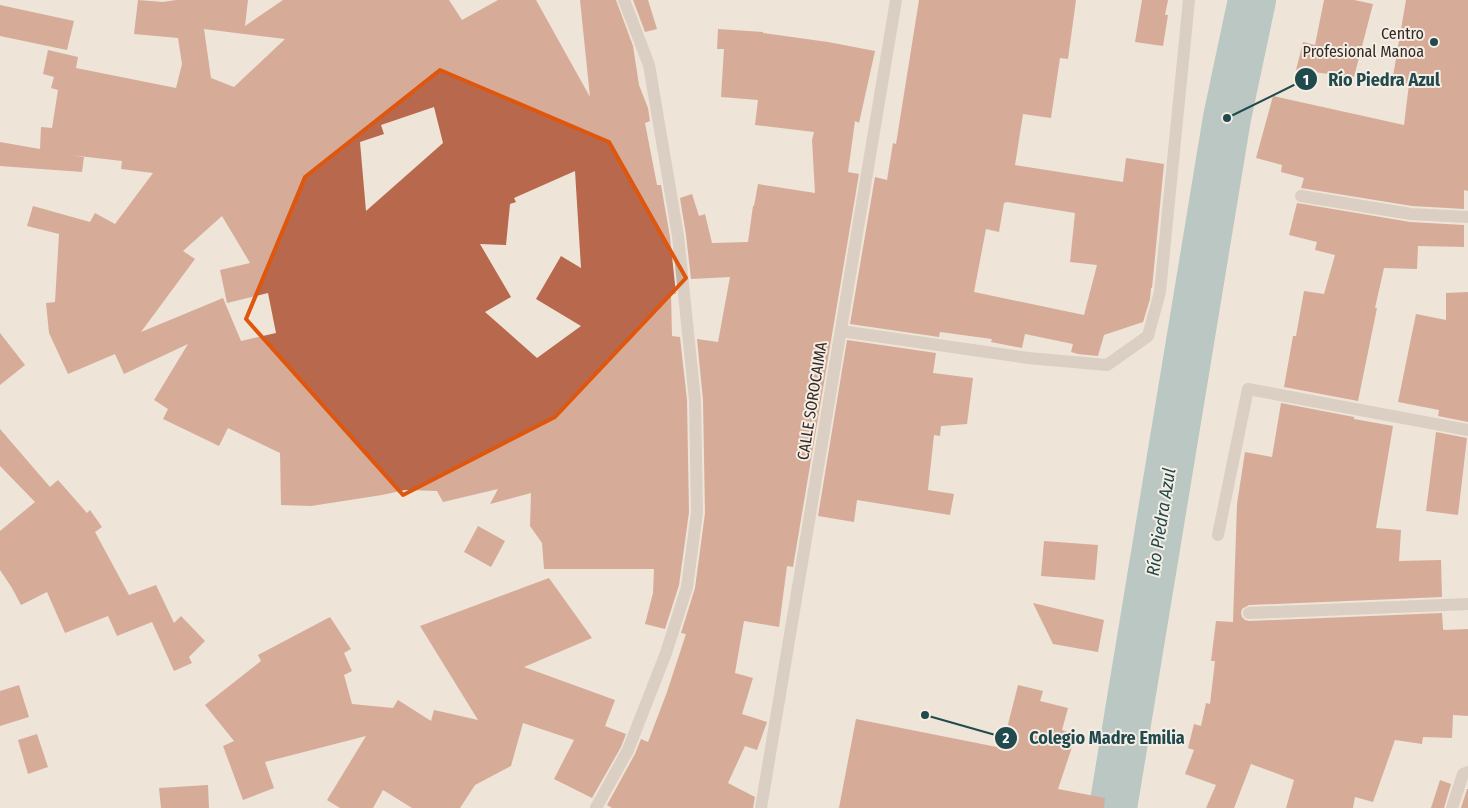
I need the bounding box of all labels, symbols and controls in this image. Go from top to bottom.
place label: Centro Profesional Manoa [1303,24,1424,61]
marker: Centro Profesional Manoa [1428,36,1440,48]
callout: Río Piedra Azul [1293,63,1450,96]
text: Río Piedra Azul [1328,69,1440,91]
text: 1 [1303,71,1309,89]
street label: CALLE SOROCAIMA [793,340,831,461]
water label: Río Piedra Azul [1142,466,1180,578]
callout: Colegio Madre Emilia [994,721,1194,754]
text: Colegio Madre Emilia [1029,727,1185,749]
text: 2 [1002,729,1010,747]

